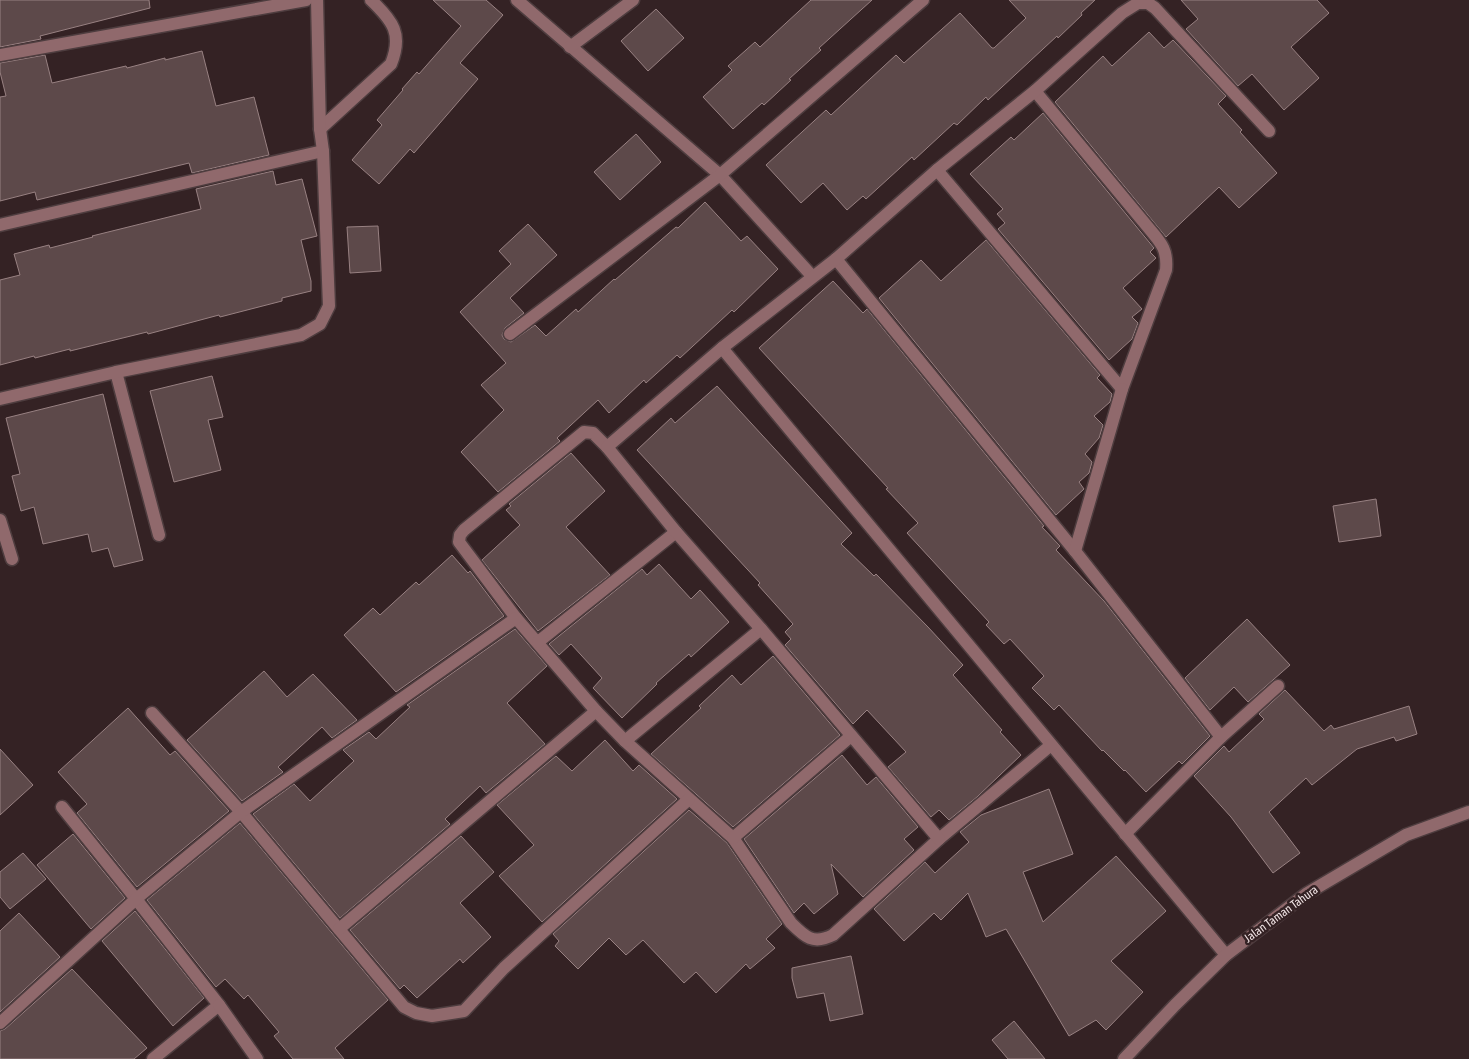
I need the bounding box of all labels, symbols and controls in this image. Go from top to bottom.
street label: Jalan Taman Tahura [1241,883,1321,945]

